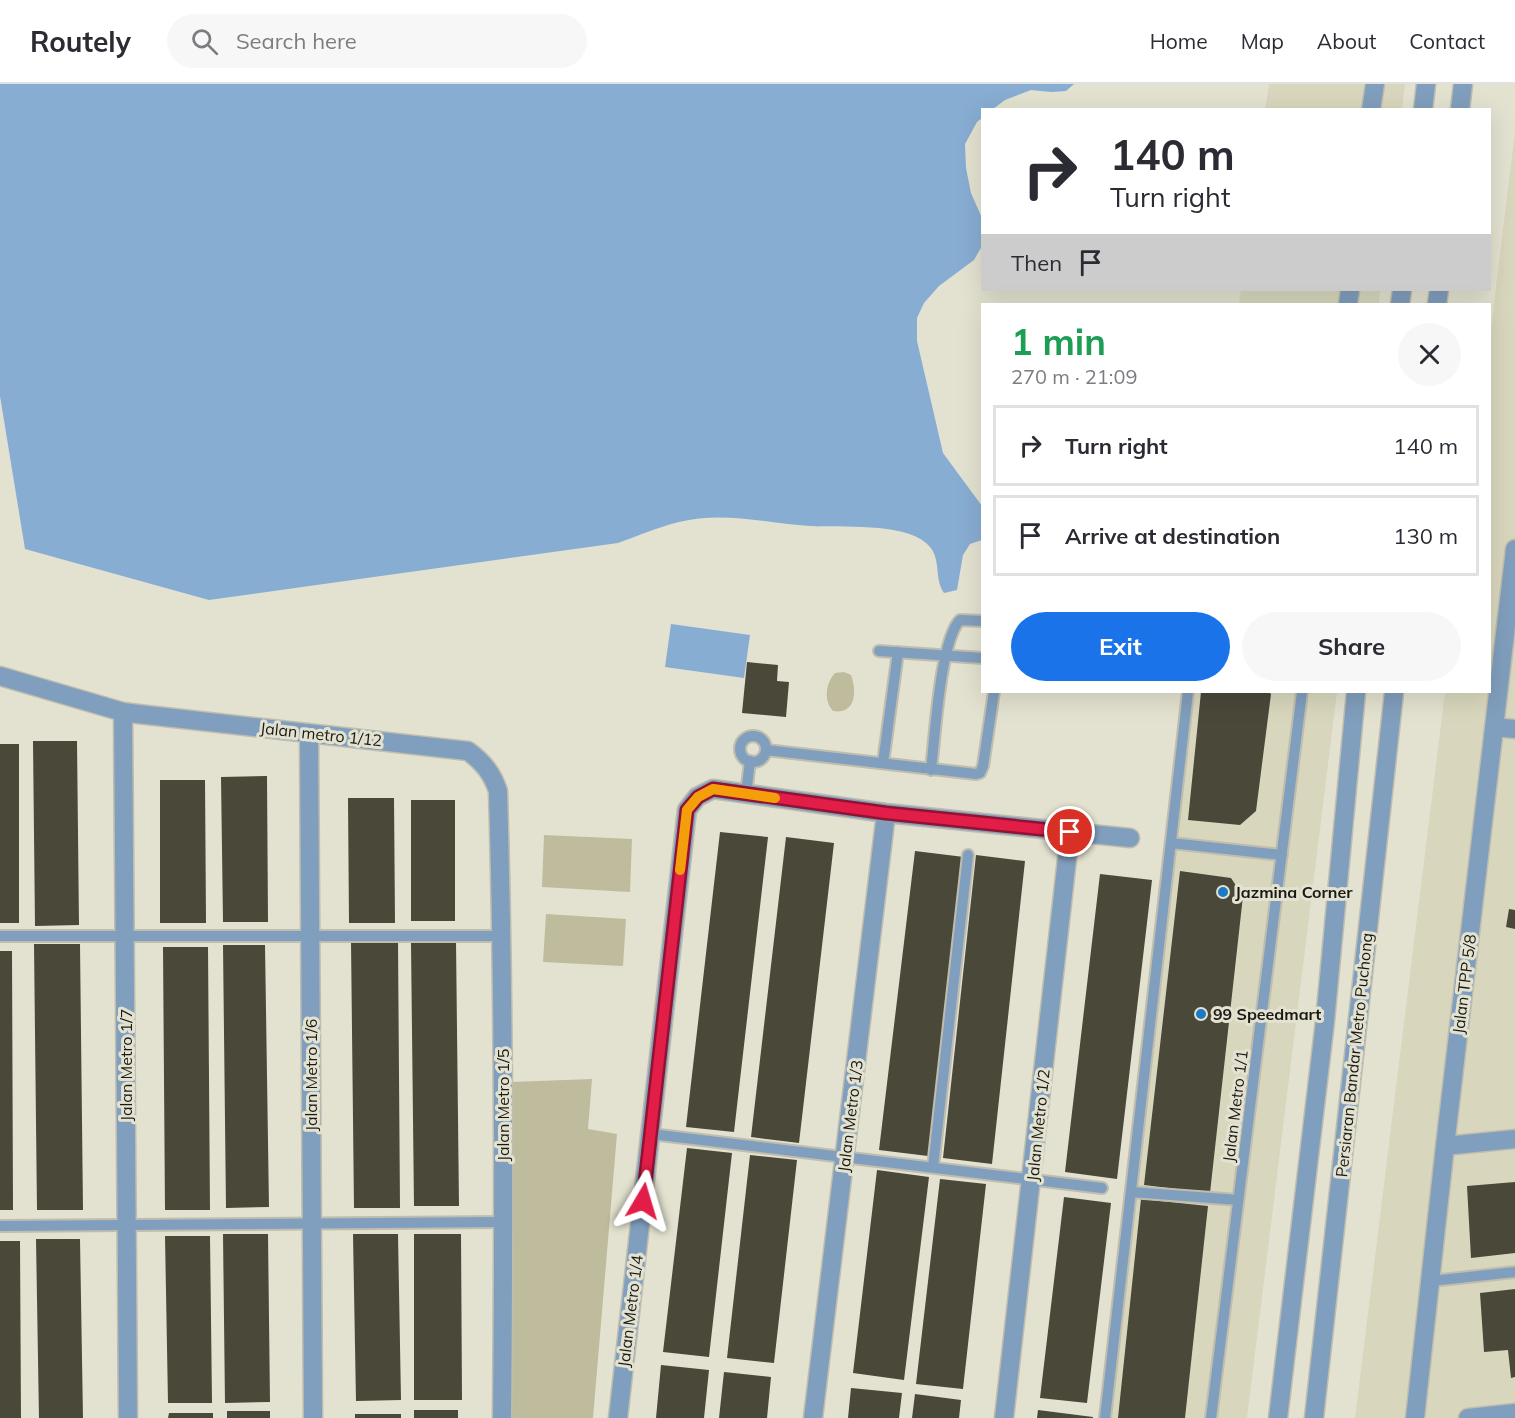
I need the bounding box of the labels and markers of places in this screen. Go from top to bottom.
pin [1044,806,1095,857]
place label: Jazmina Corner [1235,882,1353,902]
marker: Jazmina Corner [1216,885,1230,899]
place label: 99 Speedmart [1213,1004,1321,1024]
marker: 99 Speedmart [1194,1007,1208,1021]

